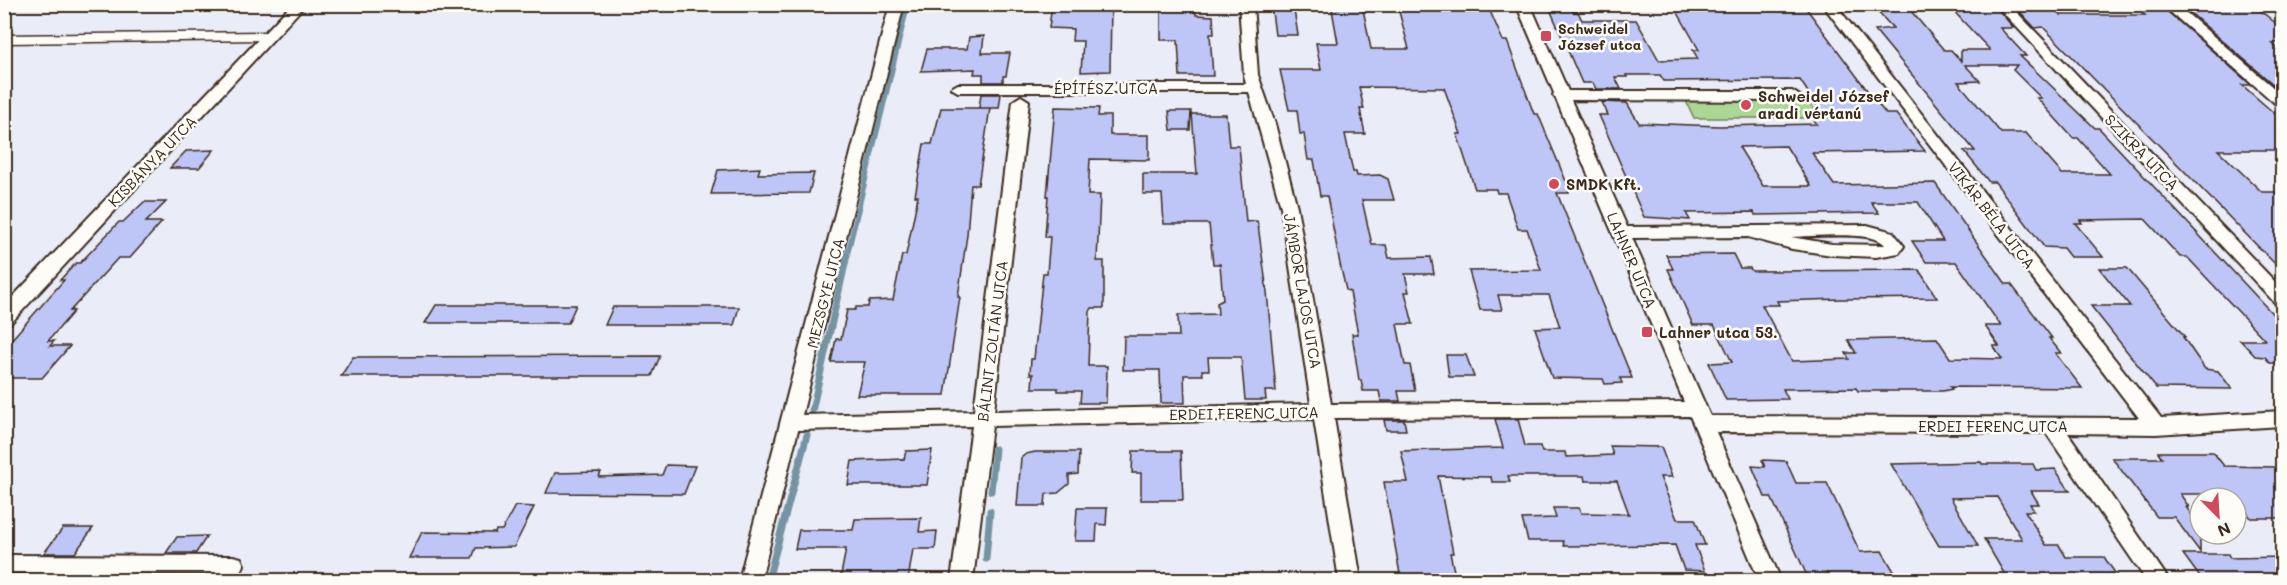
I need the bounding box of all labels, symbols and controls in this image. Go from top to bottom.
place label: Schweidel József utca [1558,19,1642,54]
marker: Schweidel József utca [1539,29,1553,43]
street label: ÉPÍTÉSZ UTCA [1054,78,1158,98]
place label: Schweidel József aradi vértanú [1758,86,1889,123]
marker: Schweidel József aradi vértanú [1739,98,1753,112]
street label: SZIKRA UTCA [2101,110,2183,194]
street label: KISBÁNYA UTCA [103,111,201,211]
street label: VIKÁR BÉLA UTCA [1944,157,2040,273]
place label: SMDK Kft. [1566,174,1641,194]
marker: SMDK Kft. [1547,177,1561,191]
street label: LAHNER UTCA [1603,209,1661,311]
street label: JÁMBOR LAJOS UTCA [1279,212,1327,370]
street label: MEZSGYE UTCA [802,236,848,350]
street label: BÁLINT ZOLTÁN UTCA [972,259,1012,423]
place label: Lahner utca 53. [1659,322,1778,342]
marker: Lahner utca 53. [1640,325,1654,339]
street label: ERDEI FERENC UTCA [1169,402,1319,424]
street label: ERDEI FERENC UTCA [1918,416,2068,436]
north arrow [2188,486,2248,546]
text: N [2214,518,2234,542]

